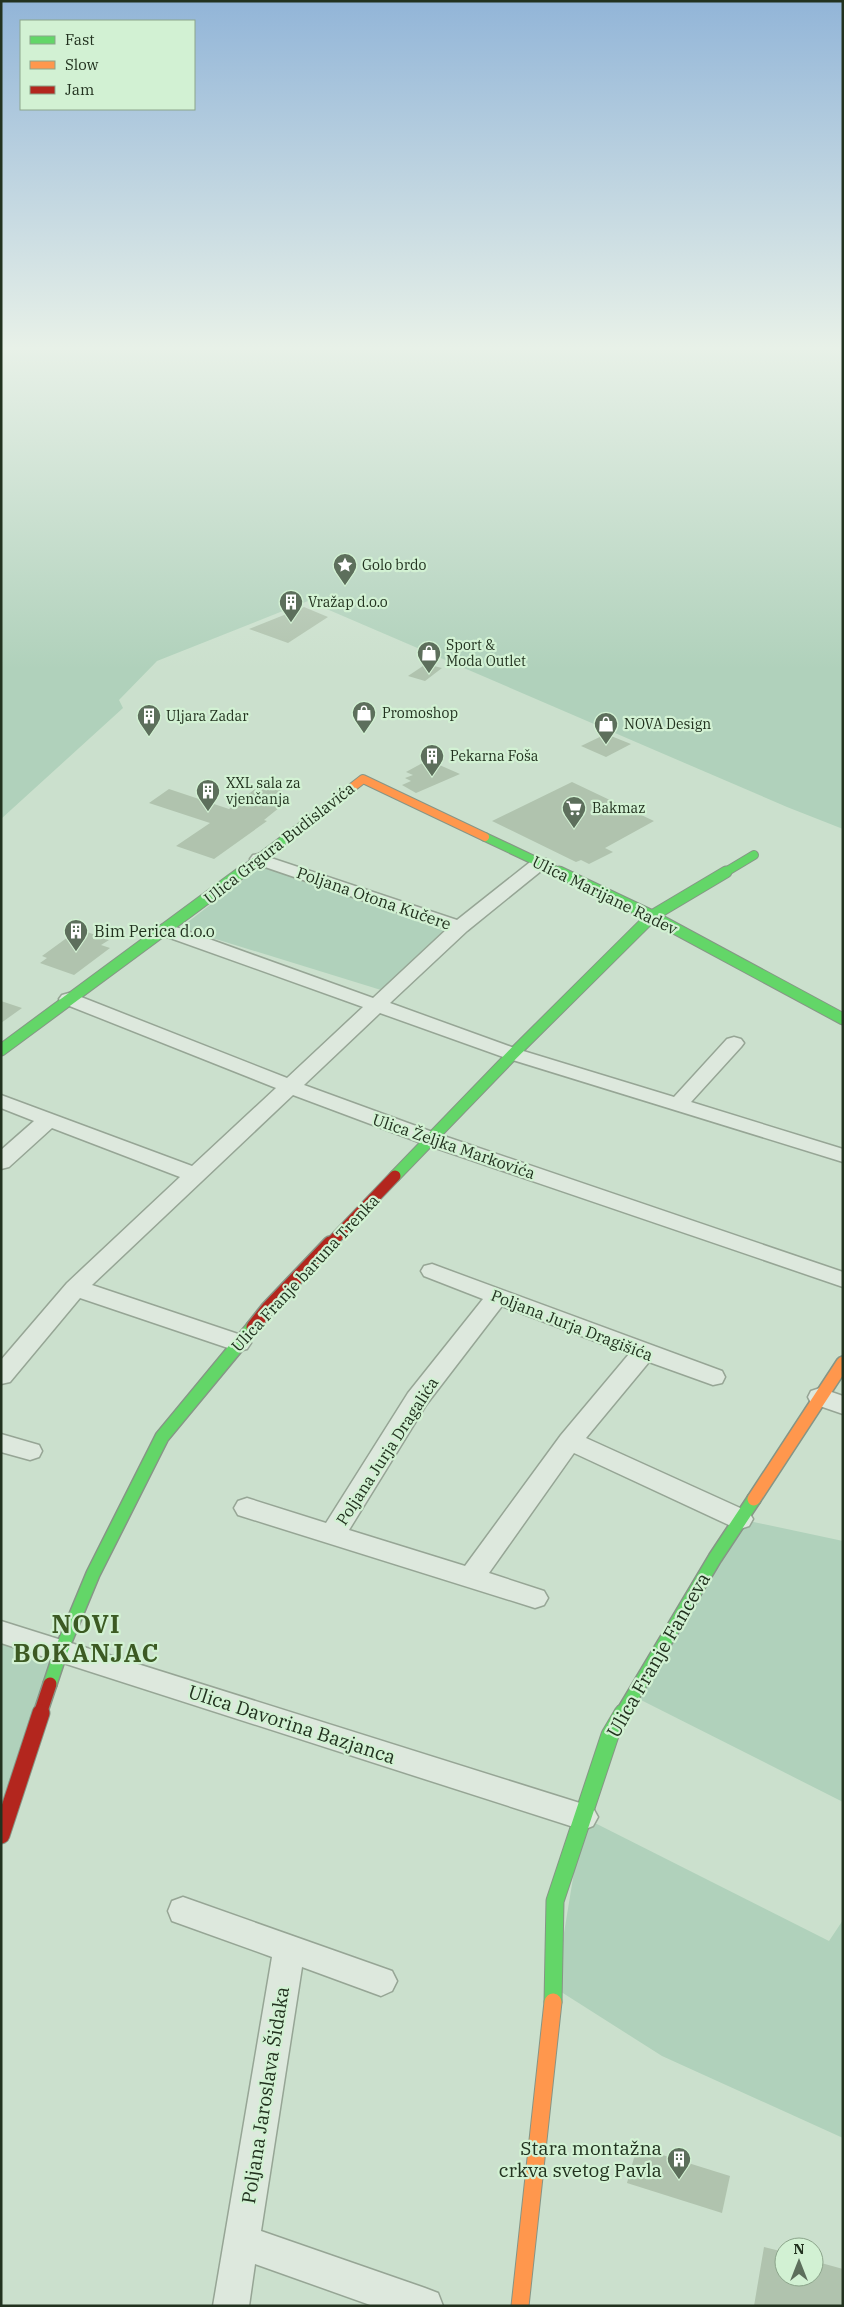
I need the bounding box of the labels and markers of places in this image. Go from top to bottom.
place icon: Golo brdo [332,552,358,586]
place label: Golo brdo [362,556,426,574]
building icon: Vražap d.o.o [278,589,304,623]
place label: Vražap d.o.o [308,593,388,611]
place label: Sport & Moda Outlet [446,636,526,670]
shop icon: Sport & Moda Outlet [416,640,442,674]
shop icon: Promoshop [351,700,377,734]
building icon: Uljara Zadar [136,703,162,737]
place label: Promoshop [382,704,458,722]
place label: Uljara Zadar [166,707,249,725]
shop icon: NOVA Design [593,711,619,745]
place label: NOVA Design [624,715,711,733]
building icon: Pekarna Foša [419,743,445,777]
place label: Pekarna Foša [450,747,539,765]
place label: XXL sala za vjenčanja [226,774,301,808]
building icon: XXL sala za vjenčanja [195,778,221,812]
supermarket icon: Bakmaz [561,795,587,829]
place label: Bakmaz [592,799,645,817]
building icon: Bim Perica d.o.o [63,918,89,952]
place label: Bim Perica d.o.o [94,921,215,941]
place label: Stara montažna crkva svetog Pavla [499,2136,662,2182]
building icon: Stara montažna crkva svetog Pavla [666,2146,692,2180]

